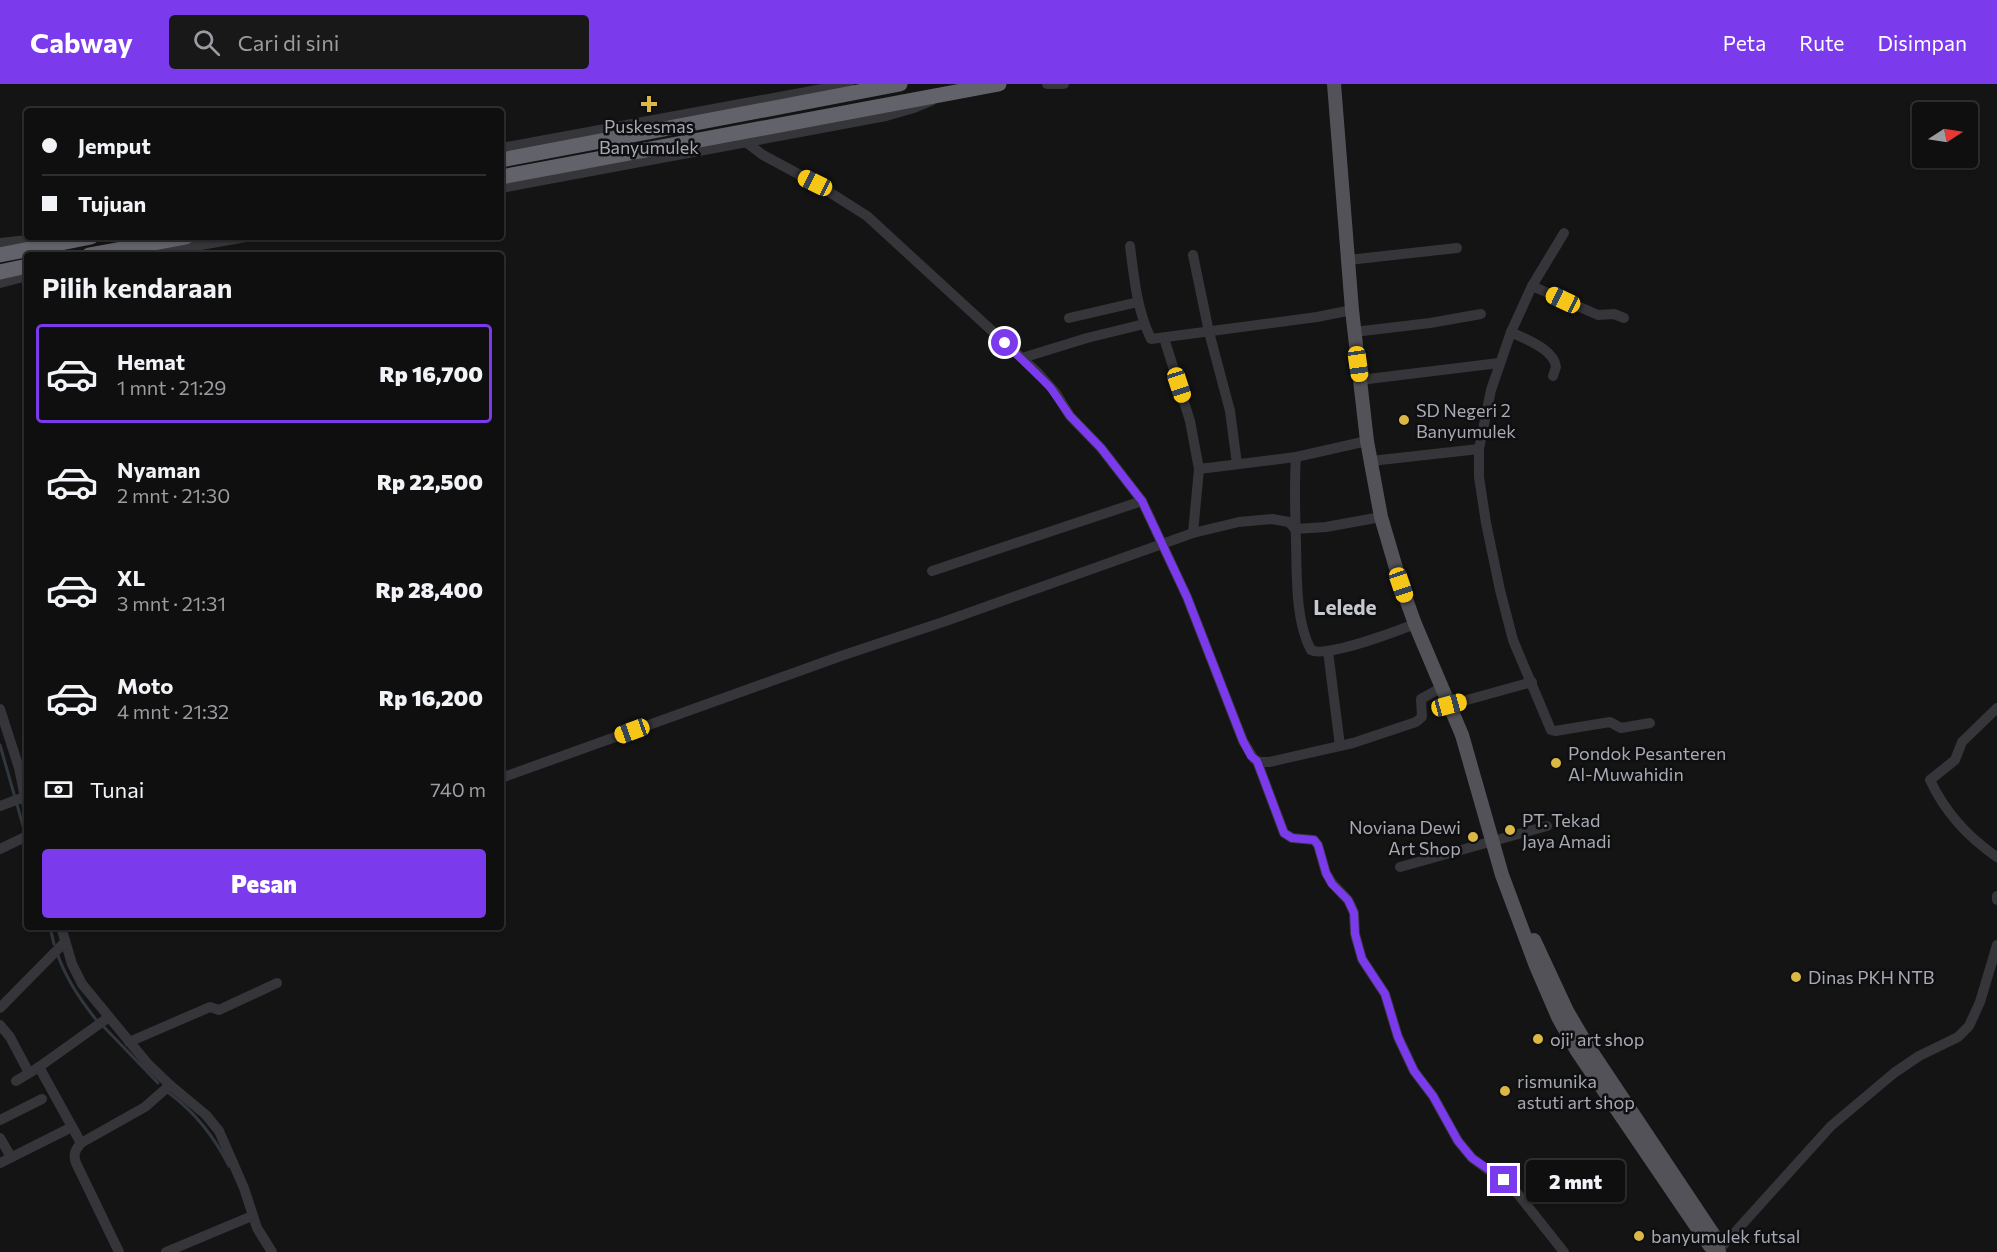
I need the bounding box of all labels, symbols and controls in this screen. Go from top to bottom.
search box [169,15,589,69]
text: Cabway [30,25,133,59]
icon: search [190,26,223,59]
text: Cari di sini [238,29,340,56]
text: Peta [1723,30,1766,55]
text: Rute [1799,30,1844,55]
text: Disimpan [1877,30,1967,55]
marker: Puskesmas Banyumulek [640,95,658,113]
north arrow [1912,102,1978,168]
map controls [1912,102,1978,168]
place label: Puskesmas Banyumulek [599,115,699,158]
text: Jemput [78,132,151,159]
car [795,167,835,199]
text: Tujuan [78,190,146,217]
text: Pilih kendaraan [42,271,232,304]
car [1543,284,1583,316]
route start [991,329,1018,356]
car [1347,345,1369,383]
icon: car [45,347,99,401]
text: Hemat [117,348,185,375]
text: Rp 16,700 [379,360,483,387]
car [1165,365,1193,405]
text: 1 mnt · 21:29 [117,375,226,399]
place label: SD Negeri 2 Banyumulek [1416,399,1516,442]
marker: SD Negeri 2 Banyumulek [1397,413,1411,427]
icon: car [45,455,99,509]
text: Nyaman [117,456,200,483]
text: Rp 22,500 [377,468,483,495]
text: 2 mnt · 21:30 [117,483,230,507]
icon: car [45,563,99,617]
text: XL [117,564,145,591]
car [1387,565,1415,605]
text: Rp 28,400 [375,576,483,603]
text: 3 mnt · 21:31 [117,591,226,615]
district label: Lelede [1313,594,1377,619]
icon: car [45,671,99,725]
text: Moto [117,672,173,699]
text: Rp 16,200 [379,684,483,711]
car [1429,692,1469,718]
text: 4 mnt · 21:32 [117,699,229,723]
car [612,716,652,746]
place label: Pondok Pesanteren Al-Muwahidin [1568,742,1726,785]
marker: Pondok Pesanteren Al-Muwahidin [1549,756,1563,770]
icon: cash [42,773,75,806]
text: Tunai [90,776,144,803]
text: 740 m [430,777,486,801]
place label: PT. Tekad Jaya Amadi [1522,809,1611,852]
place label: Noviana Dewi Art Shop [1349,816,1461,859]
marker: PT. Tekad Jaya Amadi [1503,823,1517,837]
marker: Noviana Dewi Art Shop [1466,830,1480,844]
button: Pesan [42,849,486,918]
place label: Dinas PKH NTB [1808,966,1934,988]
marker: Dinas PKH NTB [1789,970,1803,984]
place label: oji' art shop [1550,1028,1644,1050]
marker: oji' art shop [1531,1032,1545,1046]
place label: rismunika astuti art shop [1517,1070,1635,1113]
marker: rismunika astuti art shop [1498,1084,1512,1098]
callout: 2 mnt [1525,1159,1624,1201]
route end [1490,1166,1517,1193]
text: 2 mnt [1549,1169,1602,1193]
place label: banyumulek futsal [1651,1225,1800,1247]
marker: banyumulek futsal [1632,1229,1646,1243]

